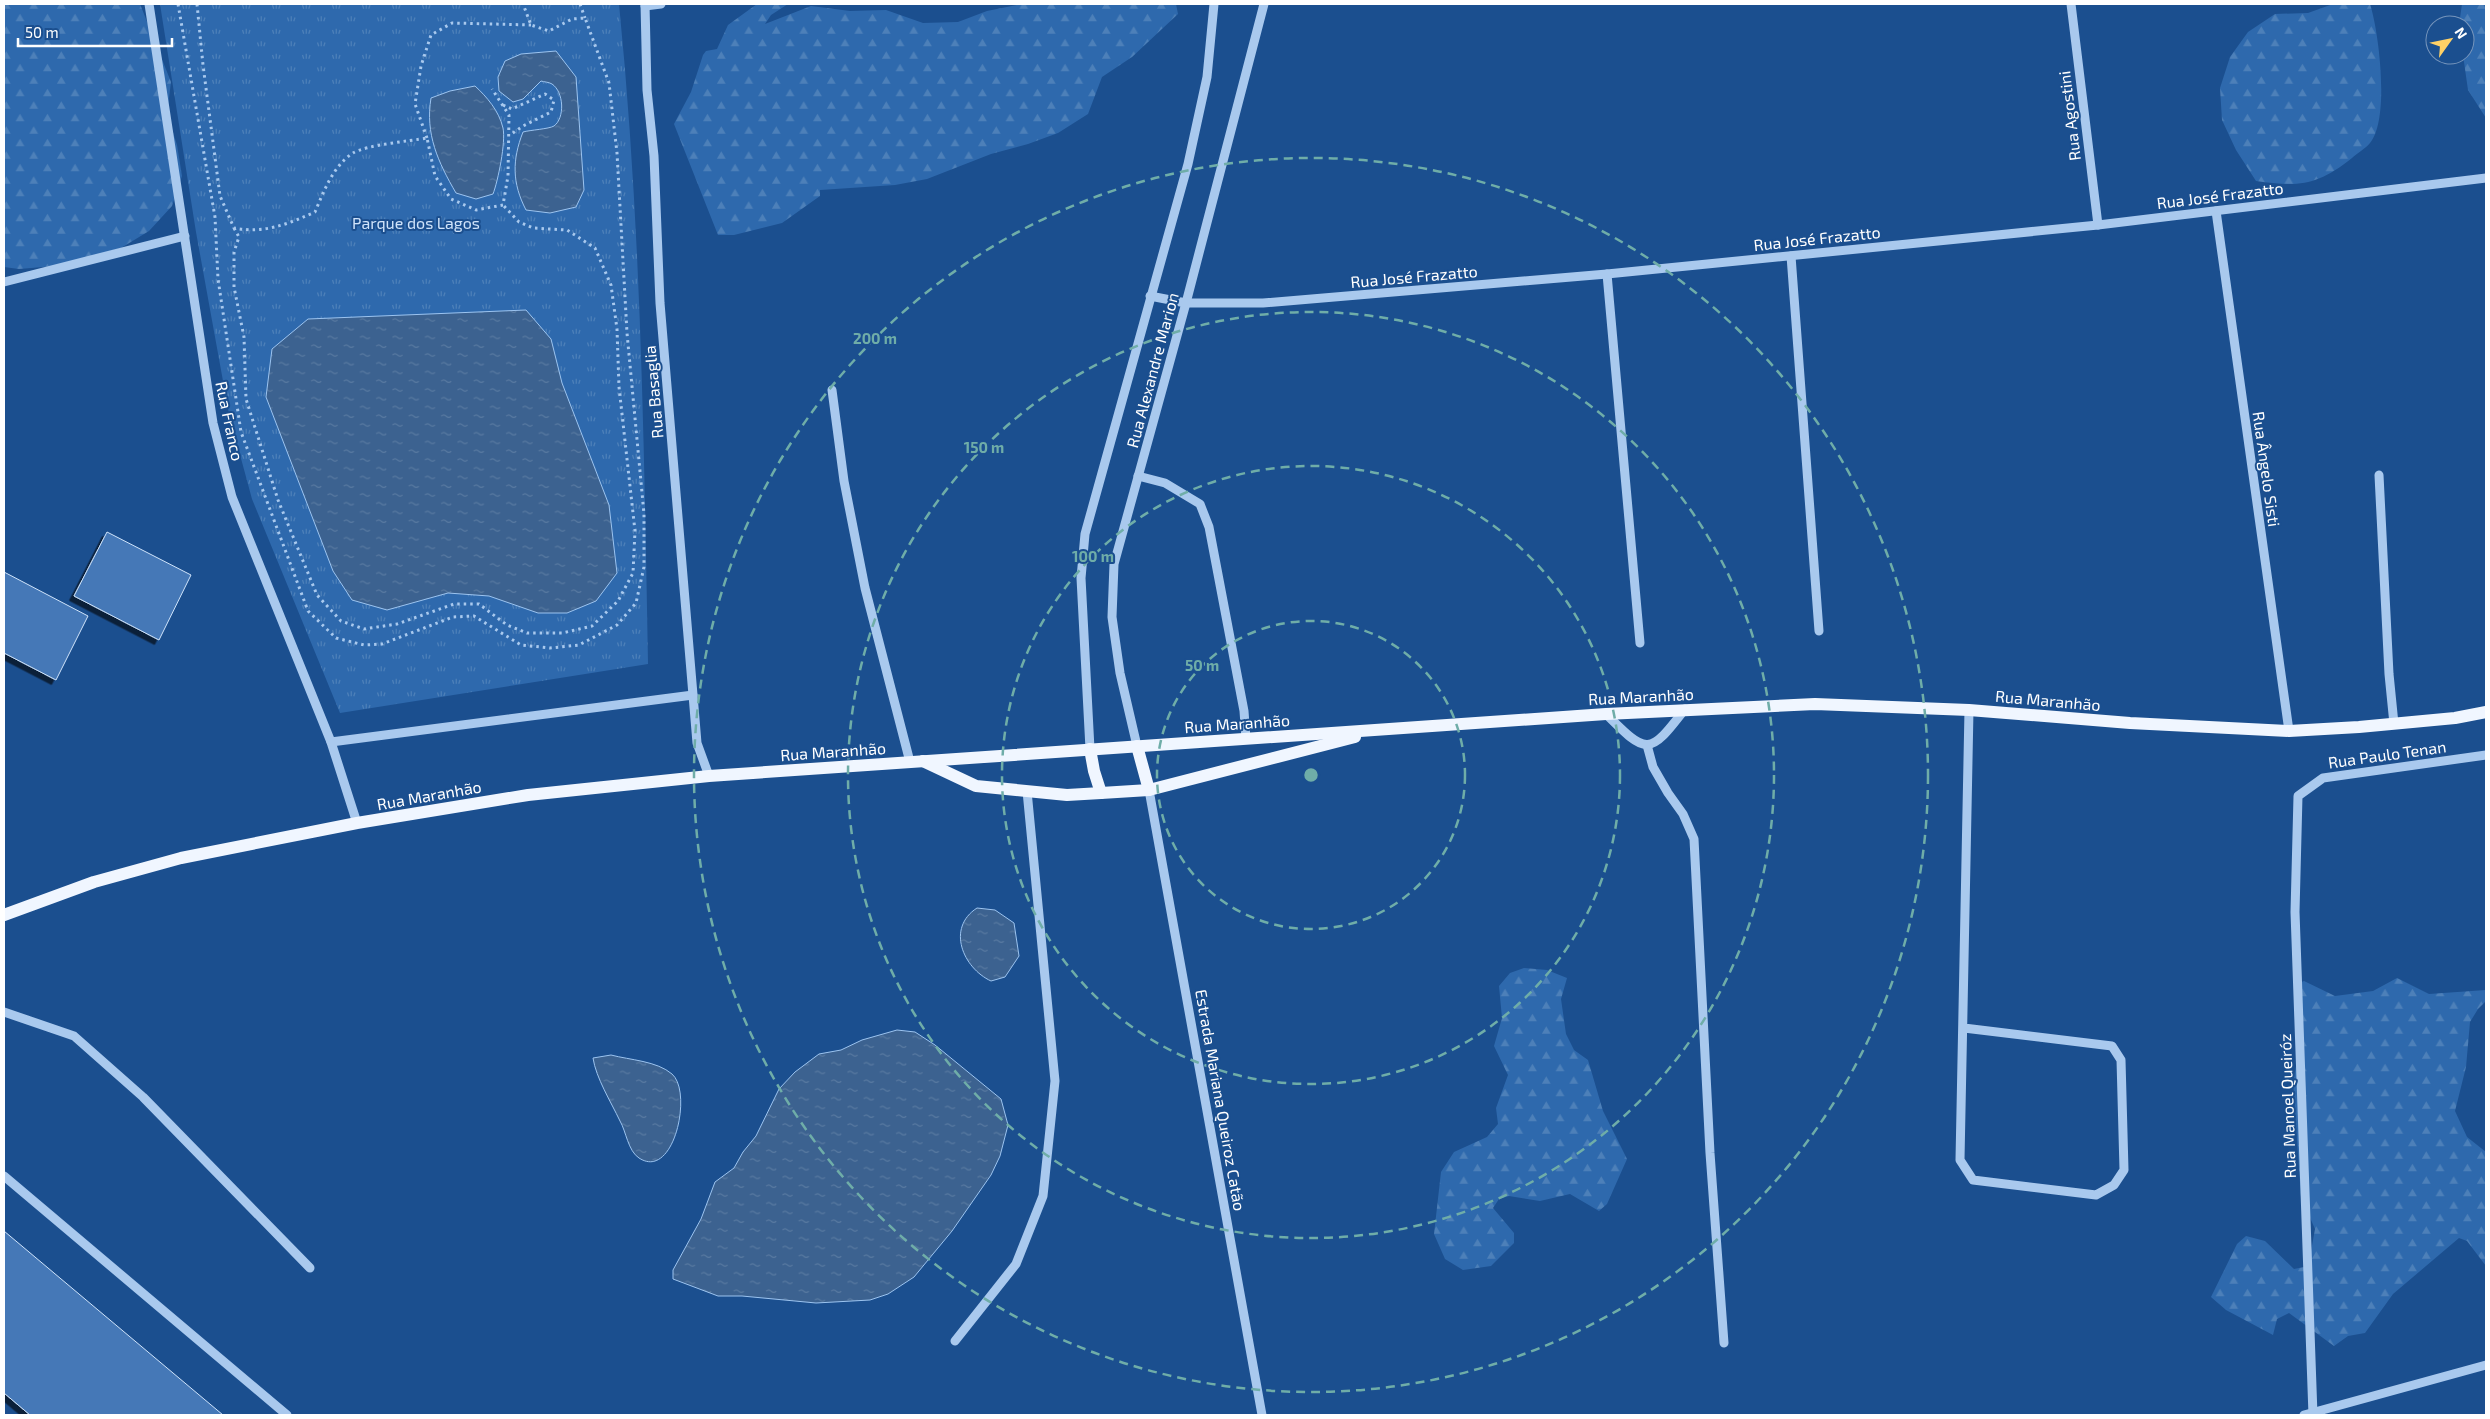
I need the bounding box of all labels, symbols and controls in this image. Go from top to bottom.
scale bar [18,15,171,47]
north arrow [2425,15,2475,65]
text: 50 m [25,23,59,41]
text: N [2451,24,2471,42]
street label: Rua Agostini [2054,70,2084,162]
street label: Rua José Frazatto [2155,178,2285,212]
park label: Parque dos Lagos [352,213,480,232]
street label: Rua José Frazatto [1753,222,1881,254]
street label: Rua José Frazatto [1350,261,1478,291]
street label: Rua Alexandre Marion [1122,290,1182,450]
text: 200 m [853,329,897,347]
street label: Rua Basaglia [639,345,667,439]
street label: Rua Franco [212,379,248,463]
street label: Rua Ângelo Sisti [2250,410,2284,528]
text: 150 m [964,438,1004,456]
text: 100 m [1072,547,1114,565]
text: 50 m [1185,656,1219,674]
street label: Rua Maranhão [1588,684,1694,708]
street label: Rua Maranhão [1994,686,2102,714]
street label: Rua Maranhão [1184,710,1290,736]
street label: Rua Paulo Tenan [2327,736,2447,772]
street label: Rua Maranhão [780,738,886,764]
centre of rings [1302,766,1320,784]
street label: Rua Maranhão [375,776,483,814]
street label: Estrada Mariana Queiroz Catão [1191,988,1250,1213]
street label: Rua Manoel Queiróz [2275,1033,2300,1179]

